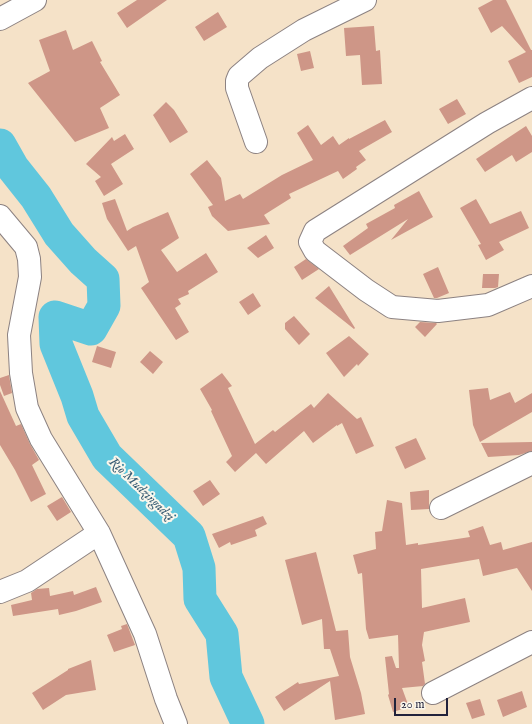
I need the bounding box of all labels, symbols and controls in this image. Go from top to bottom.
water label: Rio Mudzingadzi [105,455,177,525]
scale bar [396,690,450,716]
text: 20 m [401,697,424,712]

